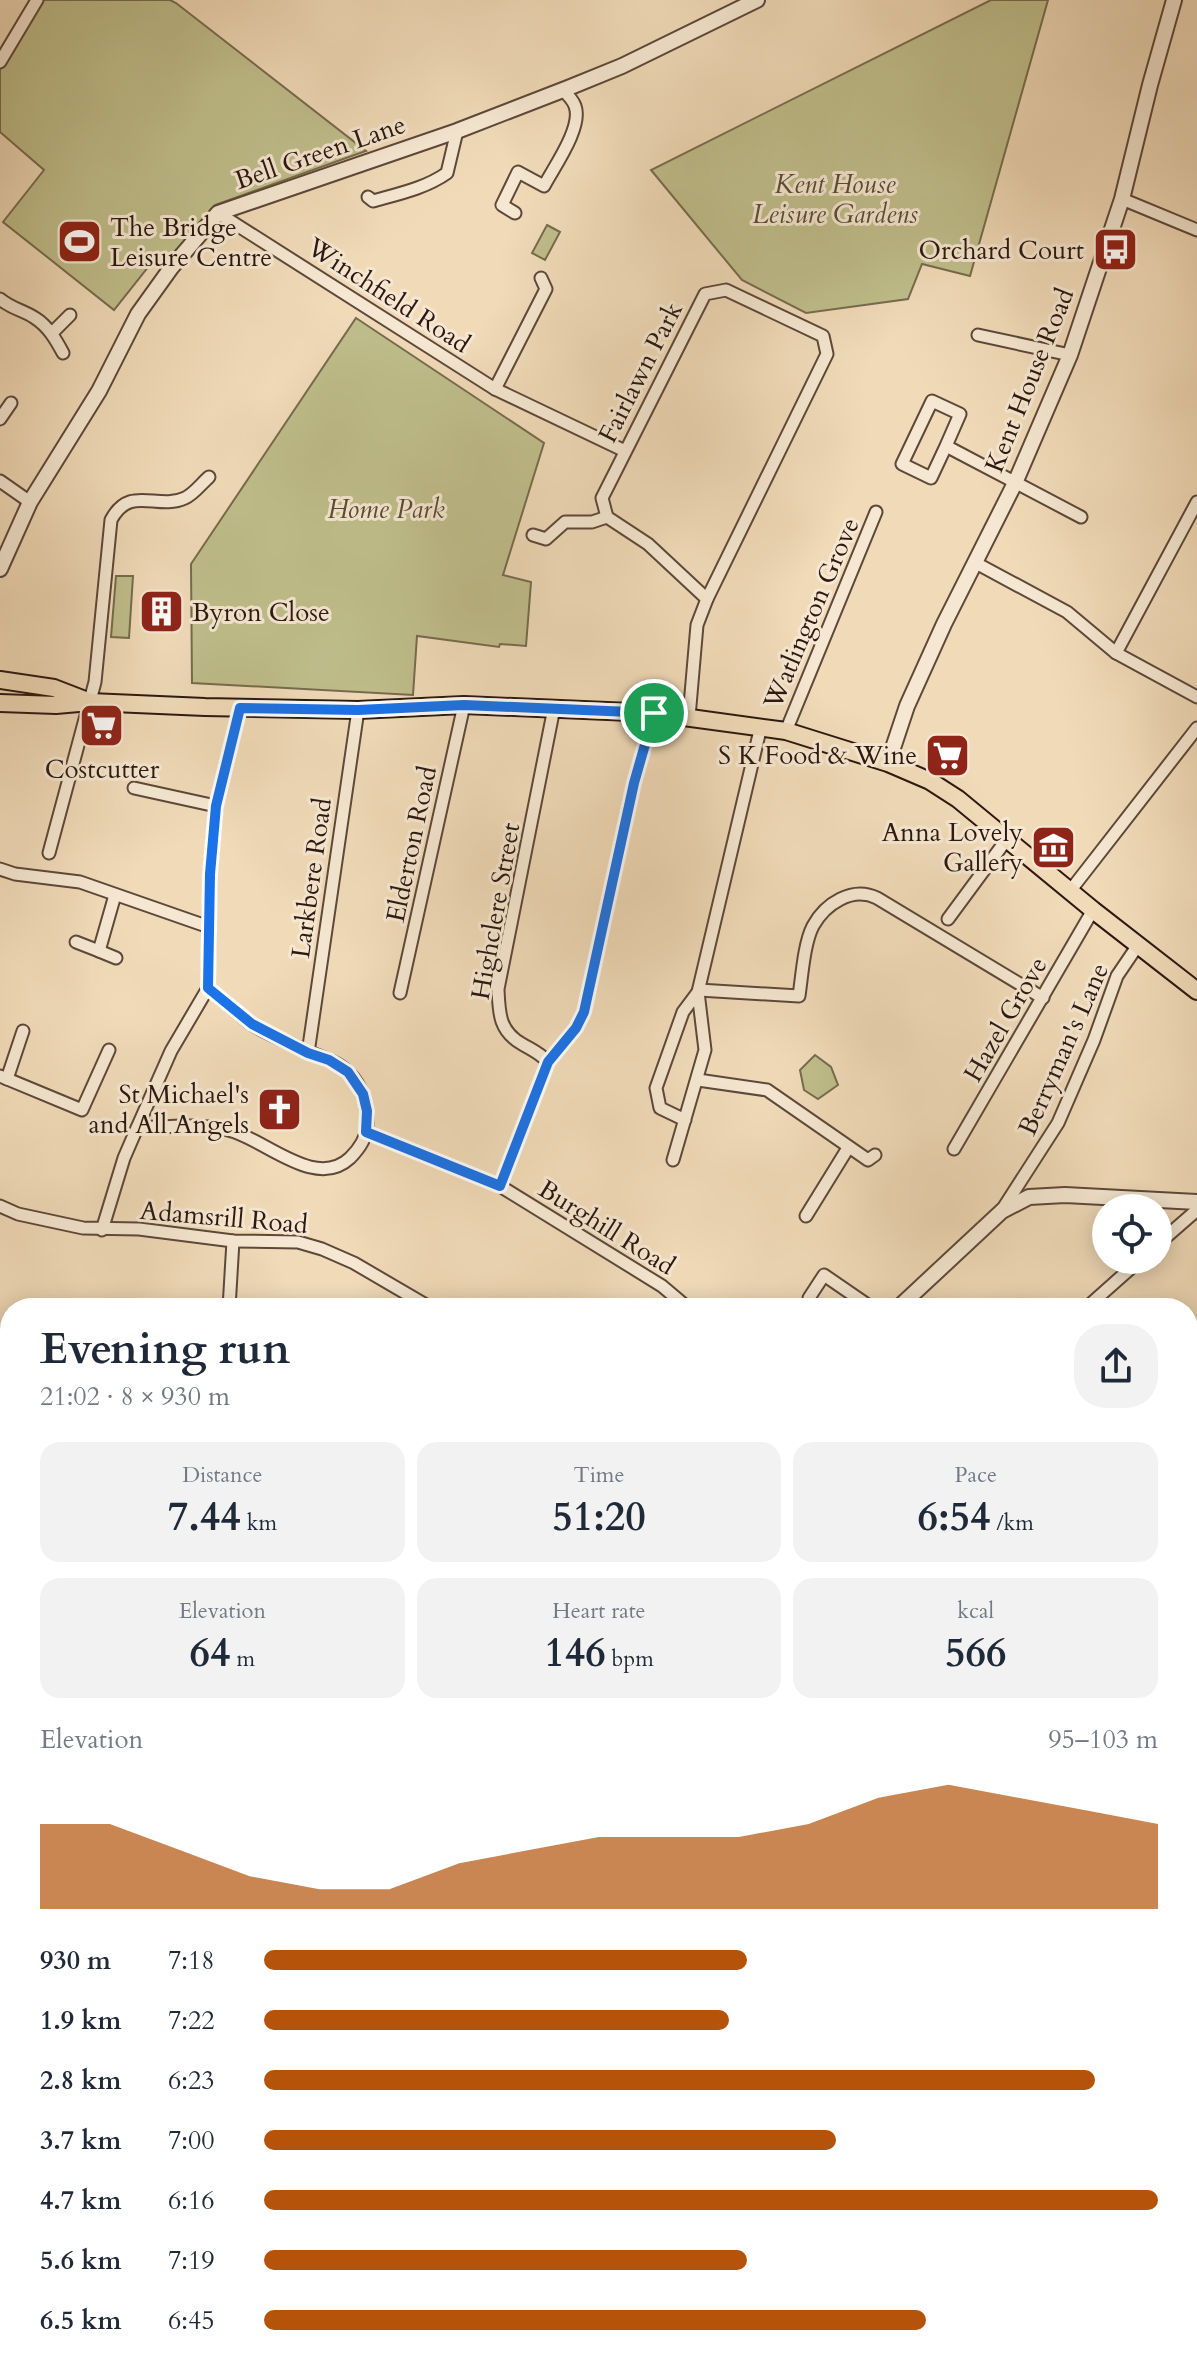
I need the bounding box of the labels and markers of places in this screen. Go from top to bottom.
place label: The Bridge Leisure Centre [110,210,272,275]
sports icon: The Bridge Leisure Centre [55,218,103,266]
bus stop icon: Orchard Court [1091,226,1139,274]
place label: Orchard Court [918,233,1084,268]
building icon: Byron Close [137,588,185,636]
place label: Byron Close [192,595,330,630]
pin [620,679,688,747]
supermarket icon: Costcutter [78,702,126,750]
supermarket icon: S K Food & Wine [924,731,972,779]
place label: S K Food & Wine [718,738,917,773]
place label: Costcutter [45,752,160,787]
place label: Anna Lovely Gallery [882,815,1023,880]
museum icon: Anna Lovely Gallery [1030,823,1078,871]
place label: St Michael's and All Angels [88,1077,249,1142]
church icon: St Michael's and All Angels [256,1085,304,1133]

